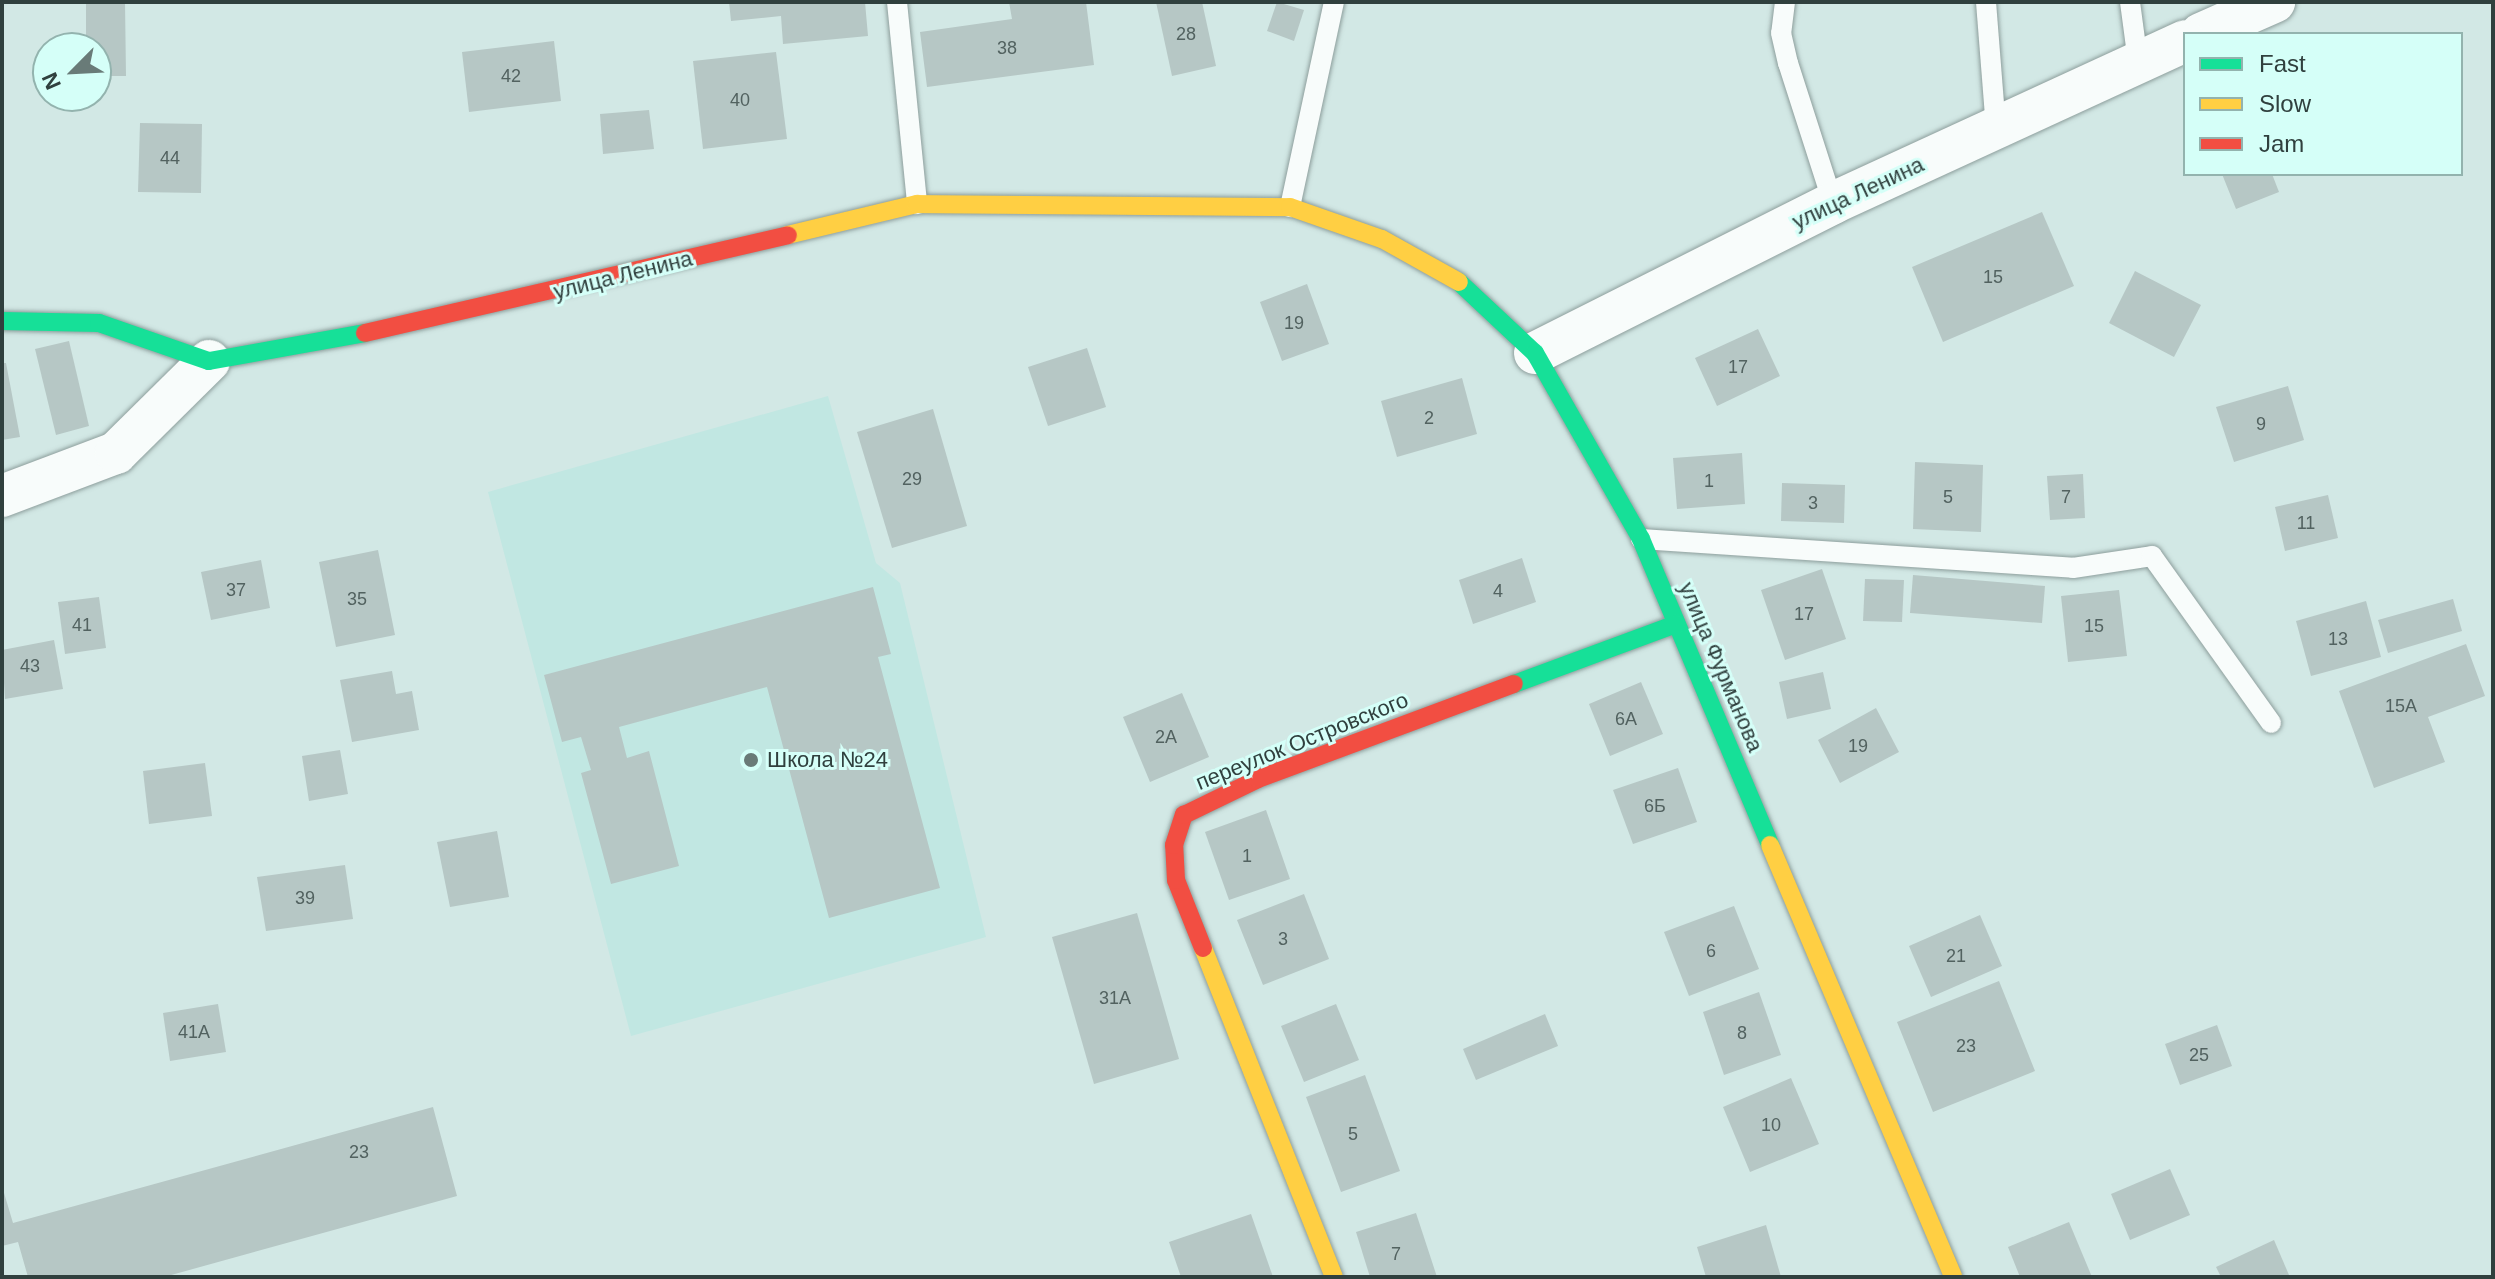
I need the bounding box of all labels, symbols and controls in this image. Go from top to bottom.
house number: 28 [1176,23,1196,45]
north arrow [32,32,112,112]
legend [2183,32,2463,176]
house number: 38 [997,37,1017,59]
text: Fast [2259,50,2306,77]
house number: 42 [501,65,521,87]
text: N [37,69,66,94]
house number: 40 [730,89,750,111]
text: Slow [2259,90,2311,117]
text: Jam [2259,130,2304,157]
house number: 44 [160,147,180,169]
street label: улица Ленина [1788,151,1928,235]
street label: улица Ленина [551,245,695,305]
house number: 15 [1983,266,2003,288]
house number: 19 [1284,312,1304,334]
house number: 17 [1728,356,1748,378]
house number: 2 [1424,407,1434,429]
house number: 9 [2256,413,2266,435]
house number: 29 [902,468,922,490]
house number: 1 [1704,470,1714,492]
house number: 5 [1943,486,1953,508]
house number: 7 [2061,486,2071,508]
house number: 3 [1808,492,1818,514]
house number: 11 [2297,512,2315,534]
street label: улица Фурманова [1673,578,1769,756]
house number: 37 [226,579,246,601]
house number: 4 [1493,580,1503,602]
house number: 35 [347,588,367,610]
house number: 17 [1794,603,1814,625]
house number: 41 [72,614,92,636]
house number: 15 [2084,615,2104,637]
house number: 13 [2328,628,2348,650]
house number: 43 [20,655,40,677]
street label: переулок Островского [1192,686,1412,796]
house number: 15А [2385,695,2417,717]
house number: 6А [1615,708,1637,730]
house number: 2А [1155,726,1177,748]
house number: 19 [1848,735,1868,757]
place label: Школа №24 [767,747,888,773]
marker: Школа №24 [742,751,760,769]
house number: 6Б [1644,795,1666,817]
house number: 1 [1242,845,1252,867]
house number: 39 [295,887,315,909]
house number: 3 [1278,928,1288,950]
house number: 6 [1706,940,1716,962]
house number: 21 [1946,945,1966,967]
house number: 31А [1099,987,1131,1009]
house number: 41А [178,1021,210,1043]
house number: 8 [1737,1022,1747,1044]
house number: 23 [1956,1035,1976,1057]
house number: 25 [2189,1044,2209,1066]
house number: 10 [1761,1114,1781,1136]
house number: 5 [1348,1123,1358,1145]
house number: 23 [349,1141,369,1163]
house number: 7 [1391,1243,1401,1265]

